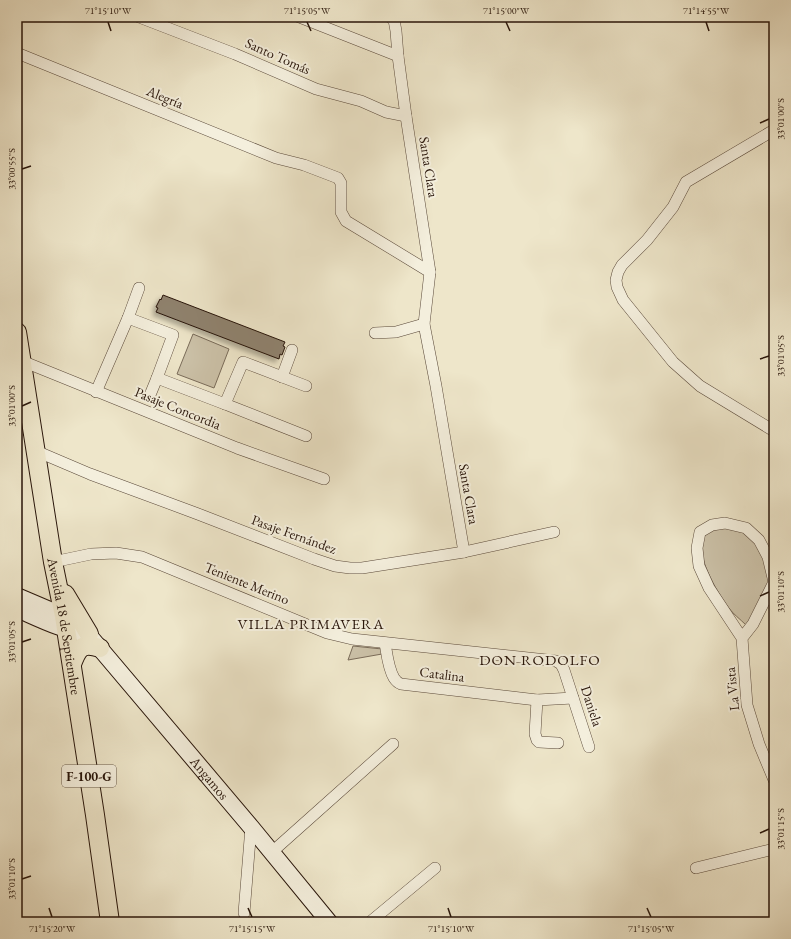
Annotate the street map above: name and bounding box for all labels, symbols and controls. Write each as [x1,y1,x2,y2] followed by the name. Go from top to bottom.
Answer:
[85,4,132,17] text: 71°15'10"W
[284,4,331,17] text: 71°15'05"W
[483,4,530,17] text: 71°15'00"W
[683,4,730,17] text: 71°14'55"W
[243,34,314,79] street label: Santo Tomás
[143,81,187,113] street label: Alegría
[774,98,787,140] text: 33°01'00"S
[415,135,443,199] street label: Santa Clara
[5,148,18,190] text: 33°00'55"S
[774,335,787,377] text: 33°01'05"S
[132,383,224,434] street label: Pasaje Concordia
[5,385,18,427] text: 33°01'00"S
[455,462,483,526] street label: Santa Clara
[249,510,340,558] street label: Pasaje Fernández
[43,555,85,696] street label: Avenida 18 de Septiembre
[202,558,292,608] street label: Teniente Merino
[774,571,787,613] text: 33°01'10"S
[237,614,385,633] district label: VILLA PRIMAVERA
[5,621,18,663] text: 33°01'05"S
[479,650,601,669] district label: DON RODOLFO
[418,662,466,686] street label: Catalina
[721,666,743,712] street label: La Vista
[577,684,607,729] street label: Daniela
[185,752,233,804] street label: Angamos
[62,765,116,787] road number: F-100-G
[774,808,787,850] text: 33°01'15"S
[5,858,18,900] text: 33°01'10"S
[29,922,76,935] text: 71°15'20"W
[229,922,276,935] text: 71°15'15"W
[428,922,475,935] text: 71°15'10"W
[628,922,675,935] text: 71°15'05"W

